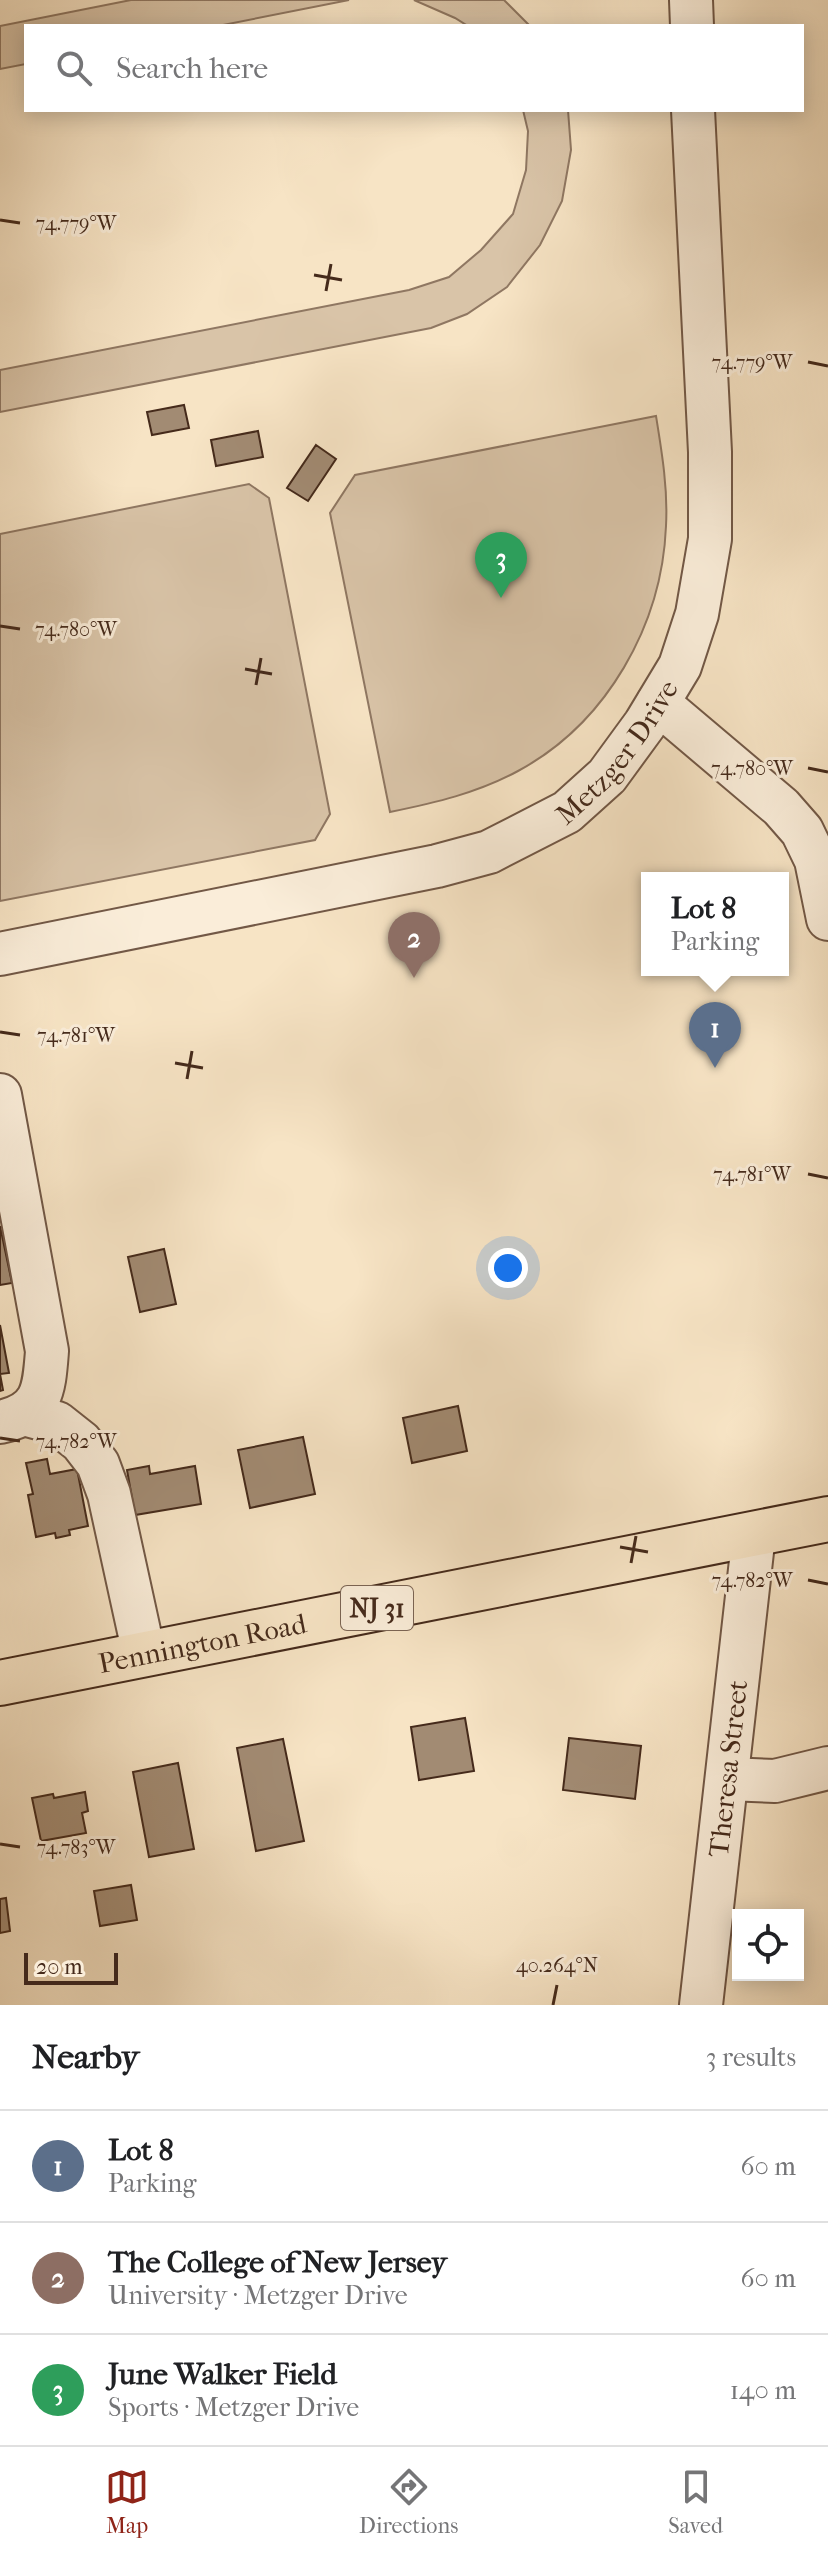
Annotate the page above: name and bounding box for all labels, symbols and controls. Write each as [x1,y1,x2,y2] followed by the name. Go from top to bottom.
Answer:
[24,24,804,112] search box
[52,46,96,90] icon: search
[116,51,268,86] text: Search here
[36,212,118,235] text: 74.779°W
[712,351,794,374] text: 74.779°W
[475,532,527,598] pin: 3
[35,618,118,641] text: 74.780°W
[549,674,685,831] street label: Metzger Drive
[711,757,794,780] text: 74.780°W
[641,872,789,976] popup
[671,891,736,926] text: Lot 8
[388,912,440,978] pin: 2
[671,926,759,957] text: Parking
[689,1002,741,1068] pin: 1
[37,1024,116,1047] text: 74.781°W
[713,1163,792,1186] text: 74.781°W
[488,1248,528,1288] your location
[35,1430,118,1453] text: 74.782°W
[711,1569,794,1592] text: 74.782°W
[341,1586,413,1630] road number: NJ 31
[95,1607,310,1680] street label: Pennington Road
[702,1678,754,1859] street label: Theresa Street
[36,1836,117,1859] text: 74.783°W
[732,1909,804,1981] map controls
[732,1909,804,1981] button: locate
[24,1949,118,1985] scale bar
[36,1954,82,1980] text: 20 m
[516,1954,598,1977] text: 40.264°N
[32,2037,139,2077] text: Nearby
[706,2042,796,2073] text: 3 results
[108,2133,174,2168] text: Lot 8
[53,2151,63,2182] text: 1
[740,2151,796,2182] text: 60 m
[108,2168,196,2199] text: Parking
[108,2245,447,2280] text: The College of New Jersey
[51,2263,65,2294] text: 2
[740,2263,796,2294] text: 60 m
[108,2280,408,2311] text: University · Metzger Drive
[108,2357,337,2392] text: June Walker Field
[53,2375,63,2406] text: 3
[730,2375,796,2406] text: 140 m
[108,2392,359,2423] text: Sports · Metzger Drive
[105,2465,149,2539] tab: Map
[359,2465,458,2539] tab: Directions
[668,2465,723,2539] tab: Saved

